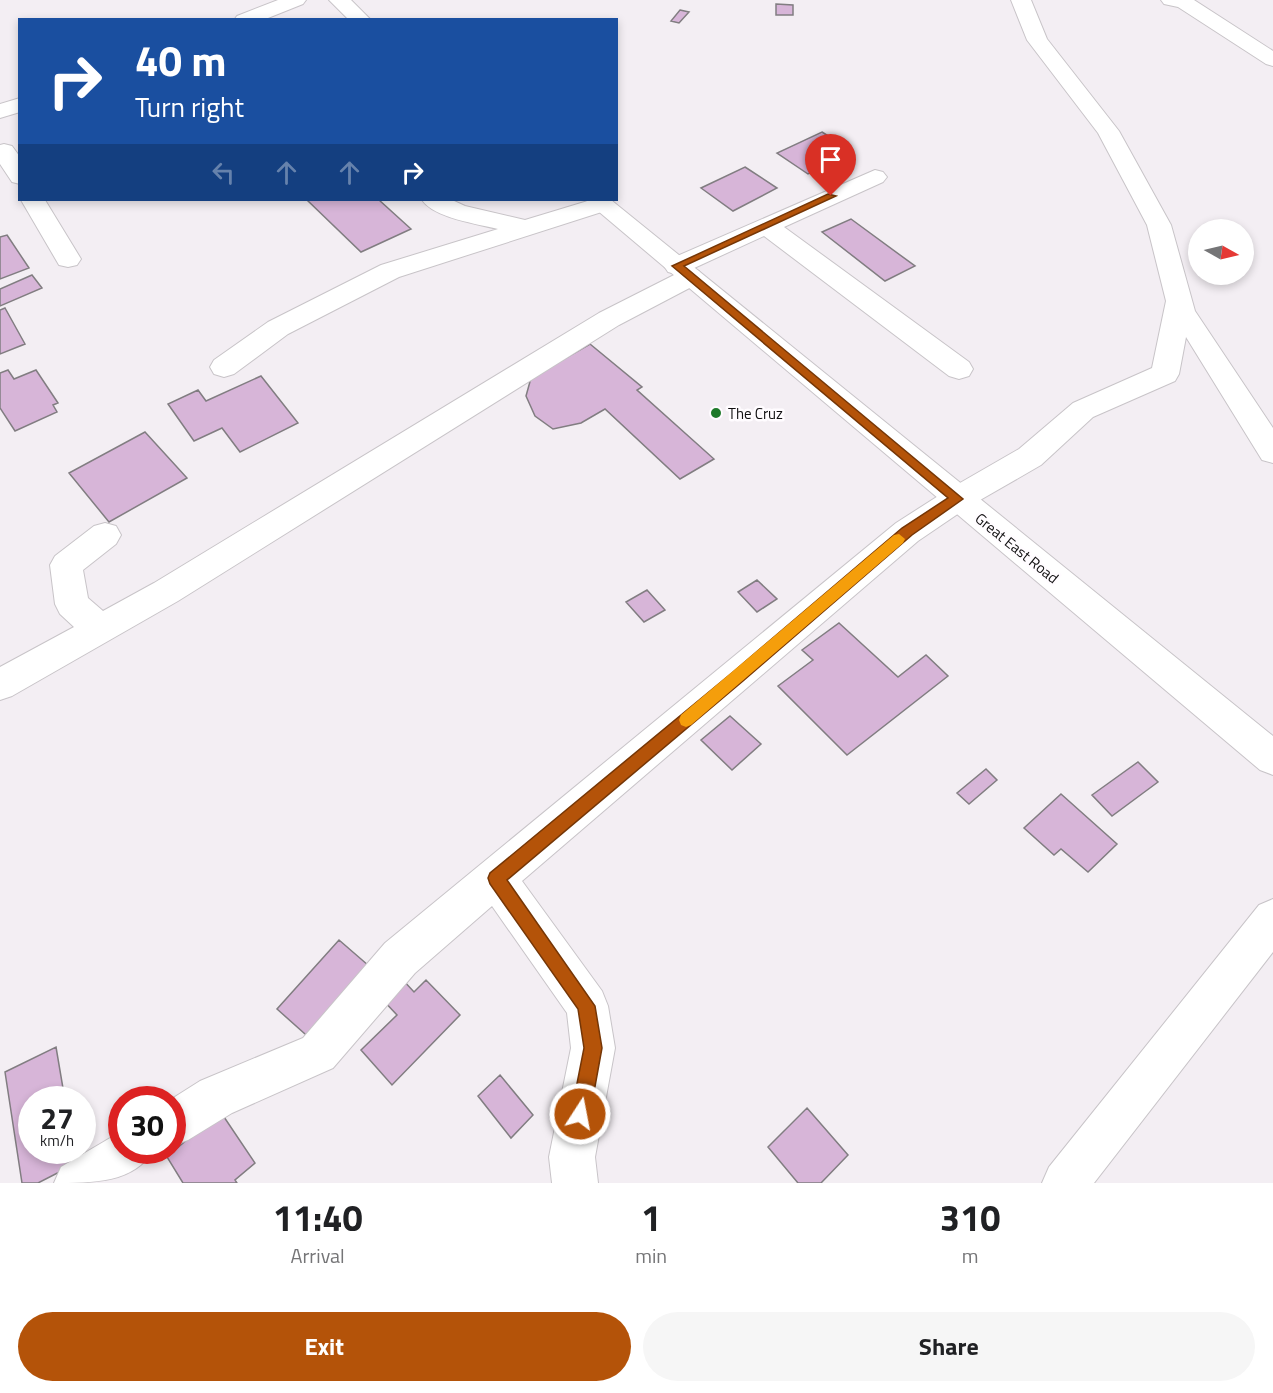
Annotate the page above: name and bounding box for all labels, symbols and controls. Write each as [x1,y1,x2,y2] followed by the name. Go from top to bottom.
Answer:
[135,28,227,92] text: 40 m
[36,42,114,120] icon: right
[135,86,244,127] text: Turn right
[805,134,856,196] pin
[814,143,847,176] icon: arrive
[207,156,240,189] icon: left
[270,156,303,189] icon: ahead
[333,156,366,189] icon: ahead
[396,156,429,189] icon: right
[1188,219,1254,285] north arrow
[1188,219,1254,285] map controls
[728,402,783,425] place label: The Cruz
[709,406,723,420] marker: The Cruz
[970,507,1064,589] street label: Great East Road
[548,1082,612,1146] position arrow
[108,1086,186,1164] speed limit sign: 30
[40,1095,74,1141] text: 27
[40,1129,74,1152] text: km/h
[273,1190,363,1245] text: 11:40
[641,1190,661,1245] text: 1
[940,1190,1000,1245] text: 310
[291,1240,345,1271] text: Arrival
[635,1240,667,1271] text: min
[962,1240,978,1271] text: m
[18,1312,631,1381] button: Exit
[643,1312,1255,1381] button: Share

